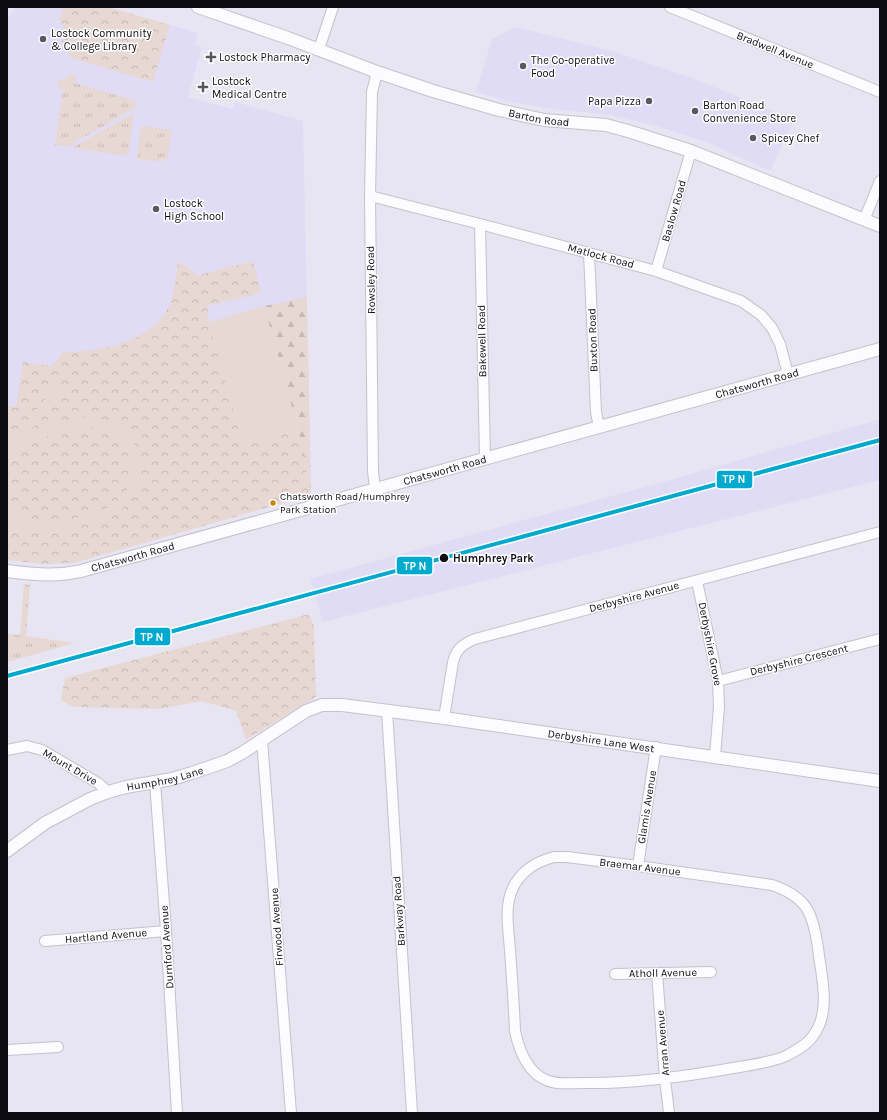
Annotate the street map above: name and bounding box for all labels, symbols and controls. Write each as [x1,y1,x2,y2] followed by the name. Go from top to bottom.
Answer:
[51,27,152,53] place label: Lostock Community & College Library
[735,29,816,72] street label: Bradwell Avenue
[38,34,48,44] marker: Lostock Community & College Library
[219,51,310,64] place label: Lostock Pharmacy
[206,52,216,62] marker: Lostock Pharmacy
[531,54,615,80] place label: The Co-operative Food
[518,61,528,71] marker: The Co-operative Food
[212,75,287,101] place label: Lostock Medical Centre
[197,81,209,93] marker: Lostock Medical Centre
[588,95,641,108] place label: Papa Pizza
[644,96,654,106] marker: Papa Pizza
[703,99,796,125] place label: Barton Road Convenience Store
[507,106,570,129] street label: Barton Road
[690,106,700,116] marker: Barton Road Convenience Store
[761,132,819,145] place label: Spicey Chef
[748,133,758,143] marker: Spicey Chef
[659,179,689,243] street label: Baslow Road
[164,197,224,223] place label: Lostock High School
[151,204,161,214] marker: Lostock High School
[566,241,636,271] street label: Matlock Road
[364,246,378,314] street label: Rowsley Road
[475,305,489,377] street label: Bakewell Road
[585,308,601,372] street label: Buxton Road
[714,365,800,401] street label: Chatsworth Road
[402,452,488,488] street label: Chatsworth Road
[716,470,753,489] line badge: TP N
[723,473,745,486] text: TP N
[280,491,410,516] place label: Chatsworth Road/Humphrey Park Station
[268,498,278,508] marker: Chatsworth Road/Humphrey Park Station
[89,539,176,574] street label: Chatsworth Road
[438,552,450,564] marker: Humphrey Park
[453,552,534,565] place label: Humphrey Park
[396,556,433,575] line badge: TP N
[404,560,426,573] text: TP N
[588,579,681,615] street label: Derbyshire Avenue
[696,601,725,687] street label: Derbyshire Grove
[134,627,171,646] line badge: TP N
[141,631,163,644] text: TP N
[749,642,849,678] street label: Derbyshire Crescent
[547,727,655,755] street label: Derbyshire Lane West
[40,746,100,788] street label: Mount Drive
[126,763,205,793] street label: Humphrey Lane
[635,769,659,845] street label: Glamis Avenue
[599,856,682,878] street label: Braemar Avenue
[390,876,408,946] street label: Barkway Road
[268,887,286,967] street label: Firwood Avenue
[158,904,176,989] street label: Durnford Avenue
[64,926,148,946] street label: Hartland Avenue
[629,966,697,980] street label: Atholl Avenue
[654,1009,672,1076] street label: Arran Avenue

